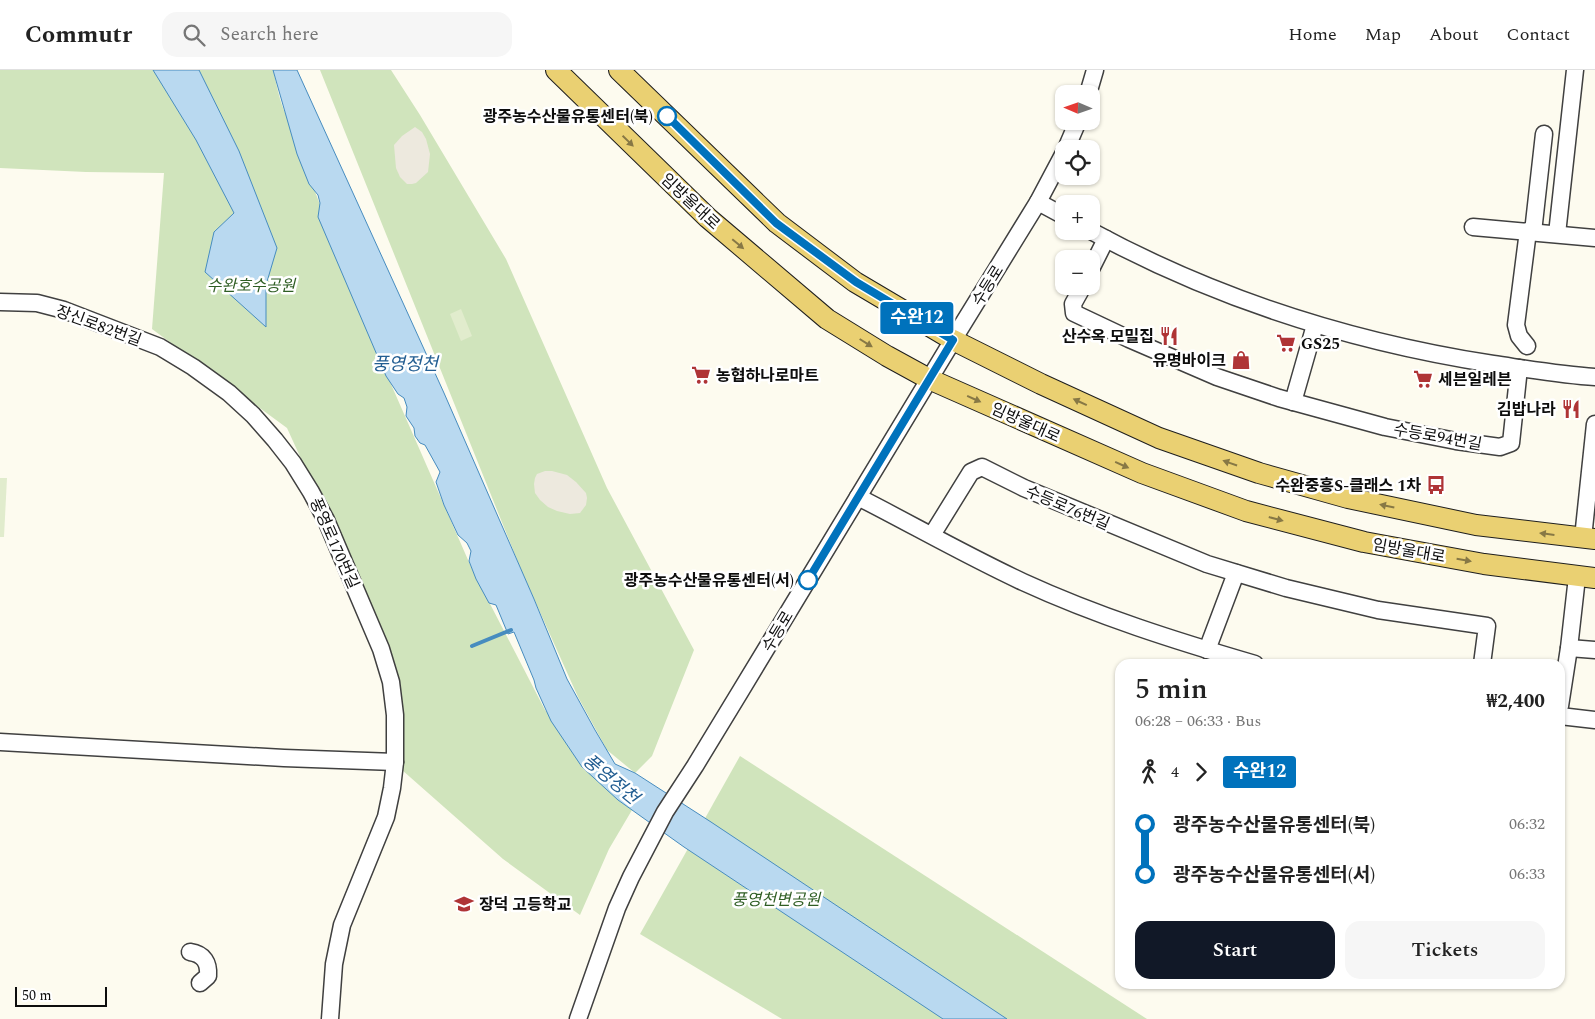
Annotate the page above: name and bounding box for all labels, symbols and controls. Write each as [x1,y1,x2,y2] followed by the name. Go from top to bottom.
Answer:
[162,12,512,57] search box
[25,17,132,53] text: Commutr
[220,20,319,49] text: Search here
[180,21,208,49] icon: search
[1288,21,1337,48] text: Home
[1365,21,1401,48] text: Map
[1429,21,1479,48] text: About
[1507,21,1570,48] text: Contact
[1055,85,1100,130] north arrow
[1055,85,1100,295] map controls
[483,105,653,129] place label: 광주농수산물유통센터(북)
[657,106,677,126] marker: 광주농수산물유통센터(북)
[622,135,634,147] one-way arrow
[1055,140,1100,185] button: locate
[655,168,726,236] street label: 임방울대로
[1055,195,1100,240] button: +
[731,238,744,249] one-way arrow
[1055,250,1100,295] button: −
[966,260,1010,311] street label: 수등로
[207,274,296,298] park label: 수완호수공원
[52,299,145,353] street label: 장신로82번길
[882,302,952,334] line badge: 수완12
[890,304,944,331] text: 수완12
[1062,325,1154,349] place label: 산수옥 모밀집
[1158,325,1180,347] restaurant icon: 산수옥 모밀집
[1275,332,1297,354] supermarket icon: GS25
[1301,332,1340,356] place label: GS25
[859,338,873,348] one-way arrow
[1152,349,1226,373] place label: 유명바이크
[1230,349,1252,371] shop icon: 유명바이크
[372,351,441,378] water label: 풍영정천
[690,364,712,386] supermarket icon: 농협하나로마트
[716,364,819,388] place label: 농협하나로마트
[1412,368,1434,390] supermarket icon: 세븐일레븐
[1438,368,1512,392] place label: 세븐일레븐
[967,395,981,403] one-way arrow
[987,397,1064,449] street label: 임방울대로
[1073,397,1087,405] one-way arrow
[1497,398,1556,422] place label: 김밥나라
[1560,398,1582,420] restaurant icon: 김밥나라
[1392,417,1484,457] street label: 수등로94번길
[1222,459,1237,467] one-way arrow
[1115,461,1129,469] one-way arrow
[1275,474,1421,498] place label: 수완중흥S-클래스 1차
[1425,474,1447,496] bus stop icon: 수완중흥S-클래스 1차
[1022,479,1114,536] street label: 수등로76번길
[303,494,365,593] street label: 풍영로170번길
[1379,502,1394,510] one-way arrow
[1268,515,1283,523] one-way arrow
[1538,530,1554,538] one-way arrow
[1370,533,1447,569] street label: 임방울대로
[1456,557,1472,565] one-way arrow
[624,569,794,593] place label: 광주농수산물유통센터(서)
[798,570,818,590] marker: 광주농수산물유통센터(서)
[756,606,800,657] street label: 수등로
[1135,668,1208,711] text: 5 min
[1487,687,1545,716] text: ₩2,400
[1135,709,1261,733] text: 06:28 – 06:33 · Bus
[577,748,647,813] water label: 풍영정천
[1135,758,1163,786] icon: walk
[1187,758,1215,786] icon: forward
[1233,758,1286,785] text: 수완12
[1171,760,1179,784] text: 4
[1173,811,1375,840] text: 광주농수산물유통센터(북)
[1509,812,1545,836] text: 06:32
[1173,861,1375,890] text: 광주농수산물유통센터(서)
[1509,862,1545,886] text: 06:33
[732,888,821,912] park label: 풍영천변공원
[453,893,475,915] school or university icon: 장덕 고등학교
[479,893,572,917] place label: 장덕 고등학교
[1135,921,1335,979] button: Start
[1345,921,1545,979] button: Tickets
[15,984,108,1007] scale bar
[22,985,52,1006] text: 50 m

